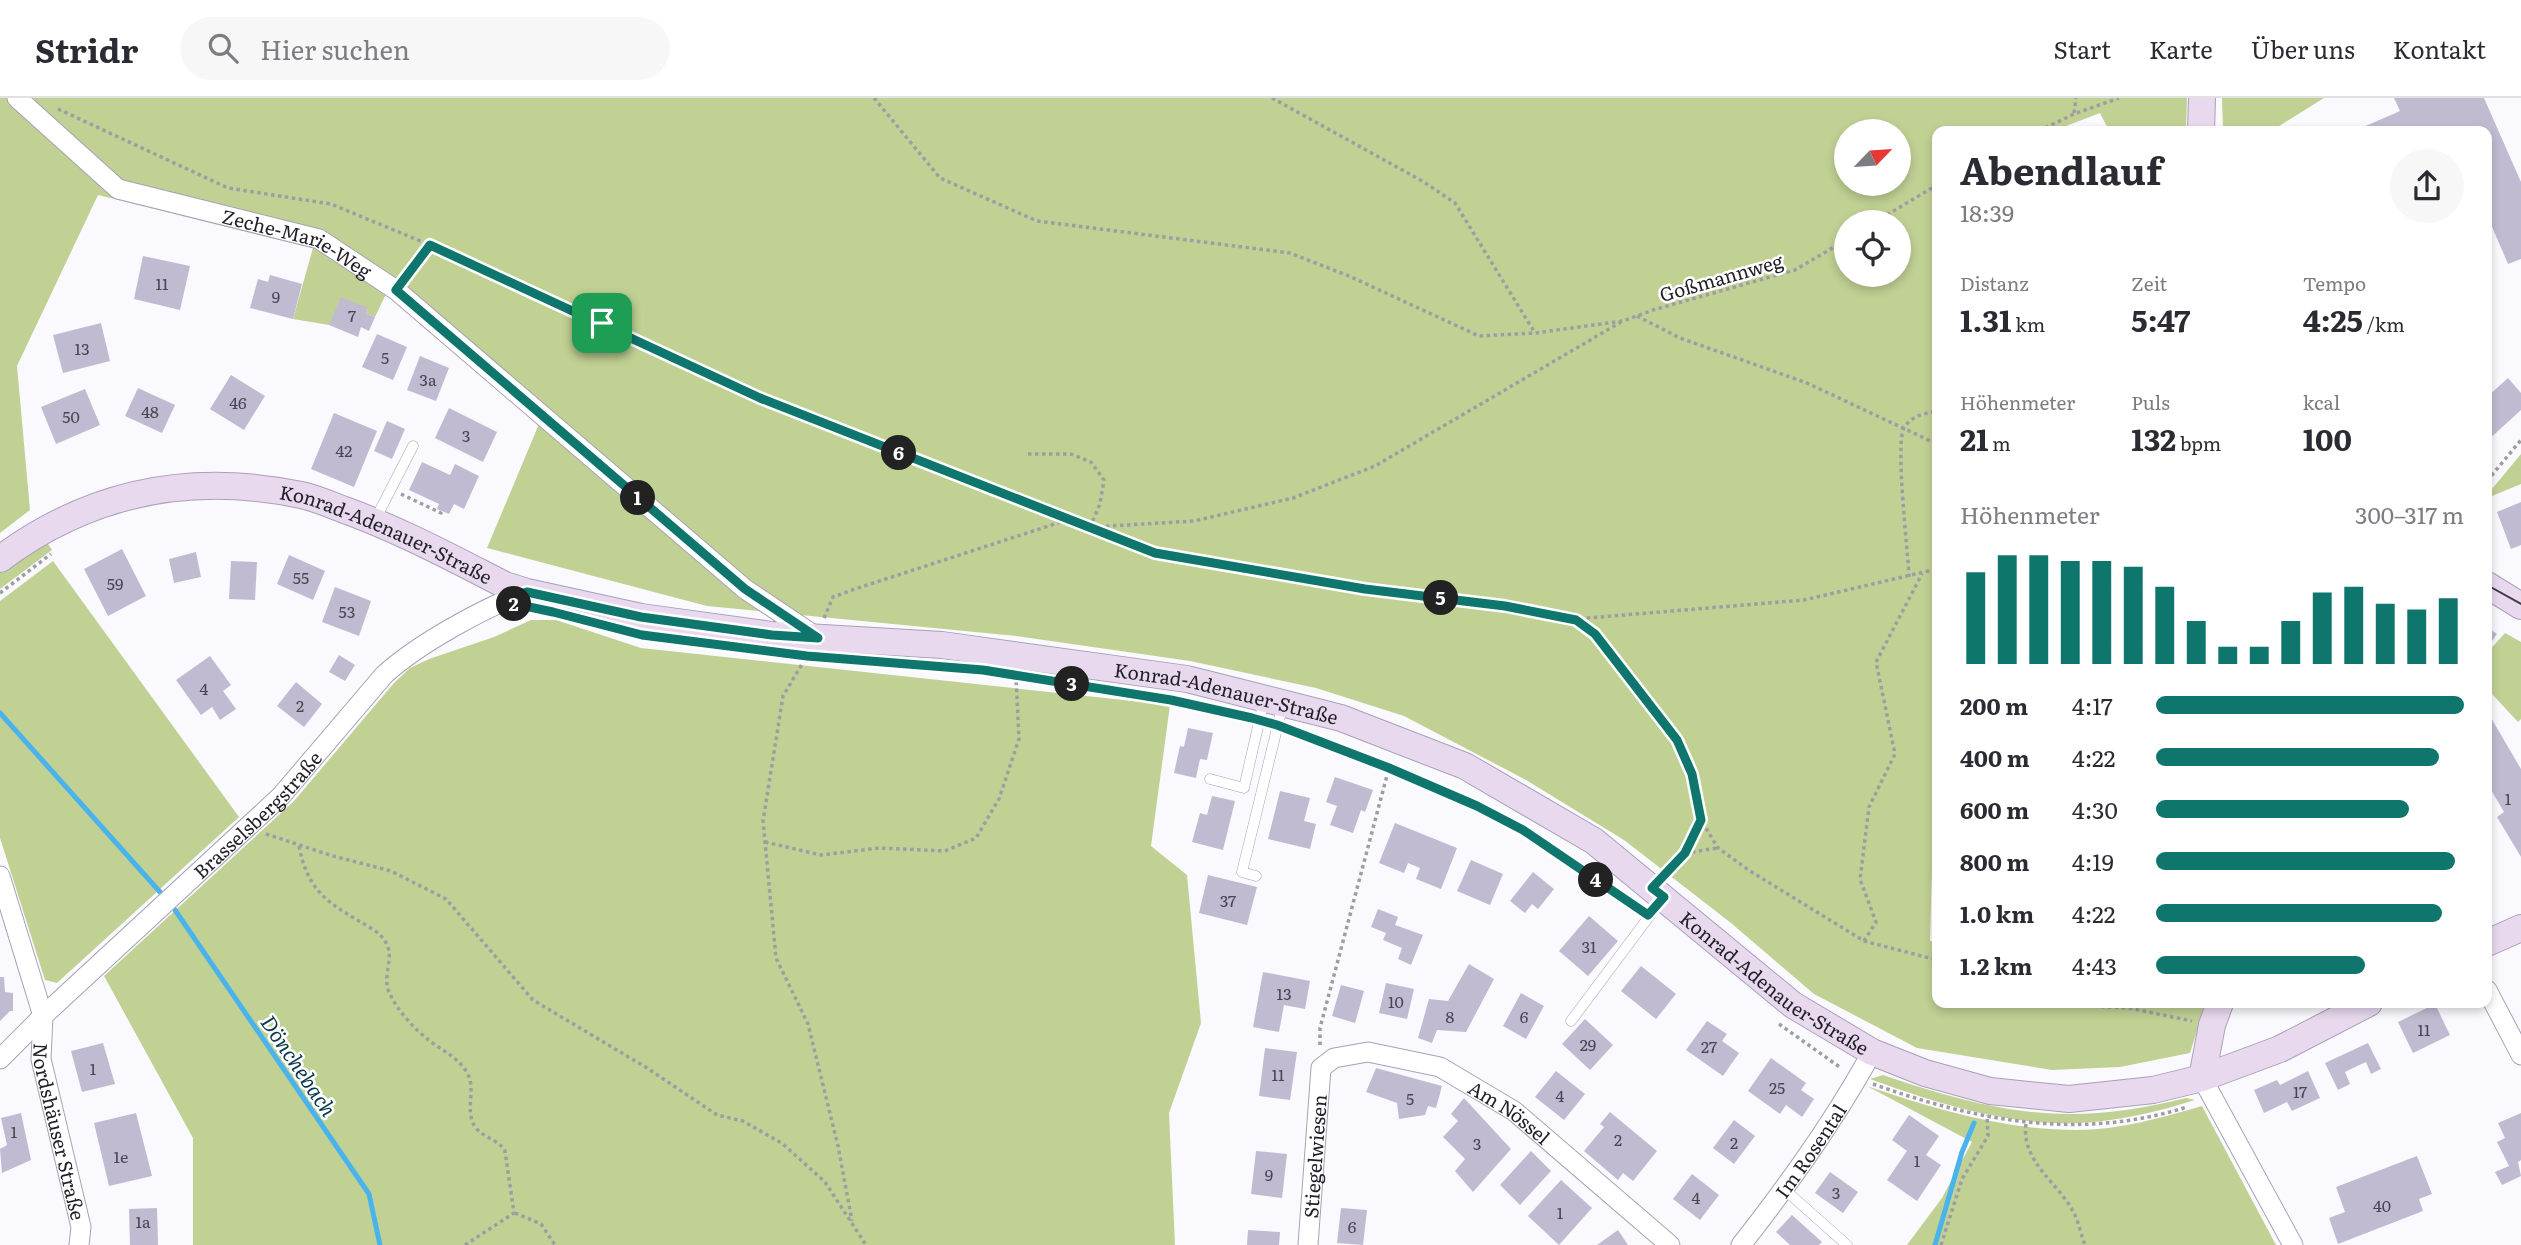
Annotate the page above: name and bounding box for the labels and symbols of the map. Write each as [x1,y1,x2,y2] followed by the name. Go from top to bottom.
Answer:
[1834,119,1911,196] north arrow
[219,201,378,285] street label: Zeche-Marie-Weg
[1656,246,1787,308] street label: Goßmannweg
[155,271,169,295] house number: 11
[272,284,280,308] house number: 9
[572,293,632,353] pin
[348,303,356,327] house number: 7
[74,336,90,360] house number: 13
[381,345,389,369] house number: 5
[419,367,437,391] house number: 3a
[229,390,247,414] house number: 46
[141,399,159,423] house number: 48
[62,404,80,428] house number: 50
[462,423,470,447] house number: 3
[881,436,916,470] pin: 6
[336,438,352,462] house number: 42
[278,477,498,590] street label: Konrad-Adenauer-Straße
[620,480,656,516] pin: 1
[293,565,309,589] house number: 55
[107,571,123,595] house number: 59
[1424,580,1458,616] pin: 5
[496,587,532,622] pin: 2
[339,599,355,623] house number: 53
[1112,655,1341,731] street label: Konrad-Adenauer-Straße
[1054,666,1090,702] pin: 3
[200,676,209,700] house number: 4
[296,693,304,717] house number: 2
[187,744,328,885] street label: Brasselsbergstraße
[2505,786,2512,810] house number: 1
[1578,862,1614,898] pin: 4
[1220,888,1236,912] house number: 37
[1674,904,1875,1061] street label: Konrad-Adenauer-Straße
[1581,934,1597,958] house number: 31
[1276,981,1292,1005] house number: 13
[1388,989,1404,1013] house number: 10
[1446,1004,1455,1028] house number: 8
[1520,1004,1529,1028] house number: 6
[255,1008,346,1122] water label: Dönchebach
[2417,1017,2431,1041] house number: 11
[1580,1032,1596,1056] house number: 29
[1701,1034,1717,1058] house number: 27
[27,1042,93,1223] street label: Nordshäuser Straße
[90,1056,97,1080] house number: 1
[1271,1062,1285,1086] house number: 11
[1464,1073,1557,1151] street label: Am Nössel
[1769,1075,1785,1099] house number: 25
[2293,1079,2307,1103] house number: 17
[1556,1083,1565,1107] house number: 4
[1406,1086,1414,1110] house number: 5
[1296,1093,1333,1219] street label: Stiegelwiesen
[1768,1098,1852,1203] street label: Im Rosental
[11,1119,18,1143] house number: 1
[1614,1127,1622,1151] house number: 2
[1730,1130,1738,1154] house number: 2
[1473,1131,1481,1155] house number: 3
[114,1144,128,1168] house number: 1e
[1914,1148,1921,1172] house number: 1
[1265,1162,1273,1186] house number: 9
[1832,1180,1840,1204] house number: 3
[1692,1185,1701,1209] house number: 4
[2373,1193,2391,1217] house number: 40
[1557,1200,1564,1224] house number: 1
[135,1209,151,1233] house number: 1a
[1348,1214,1357,1238] house number: 6

